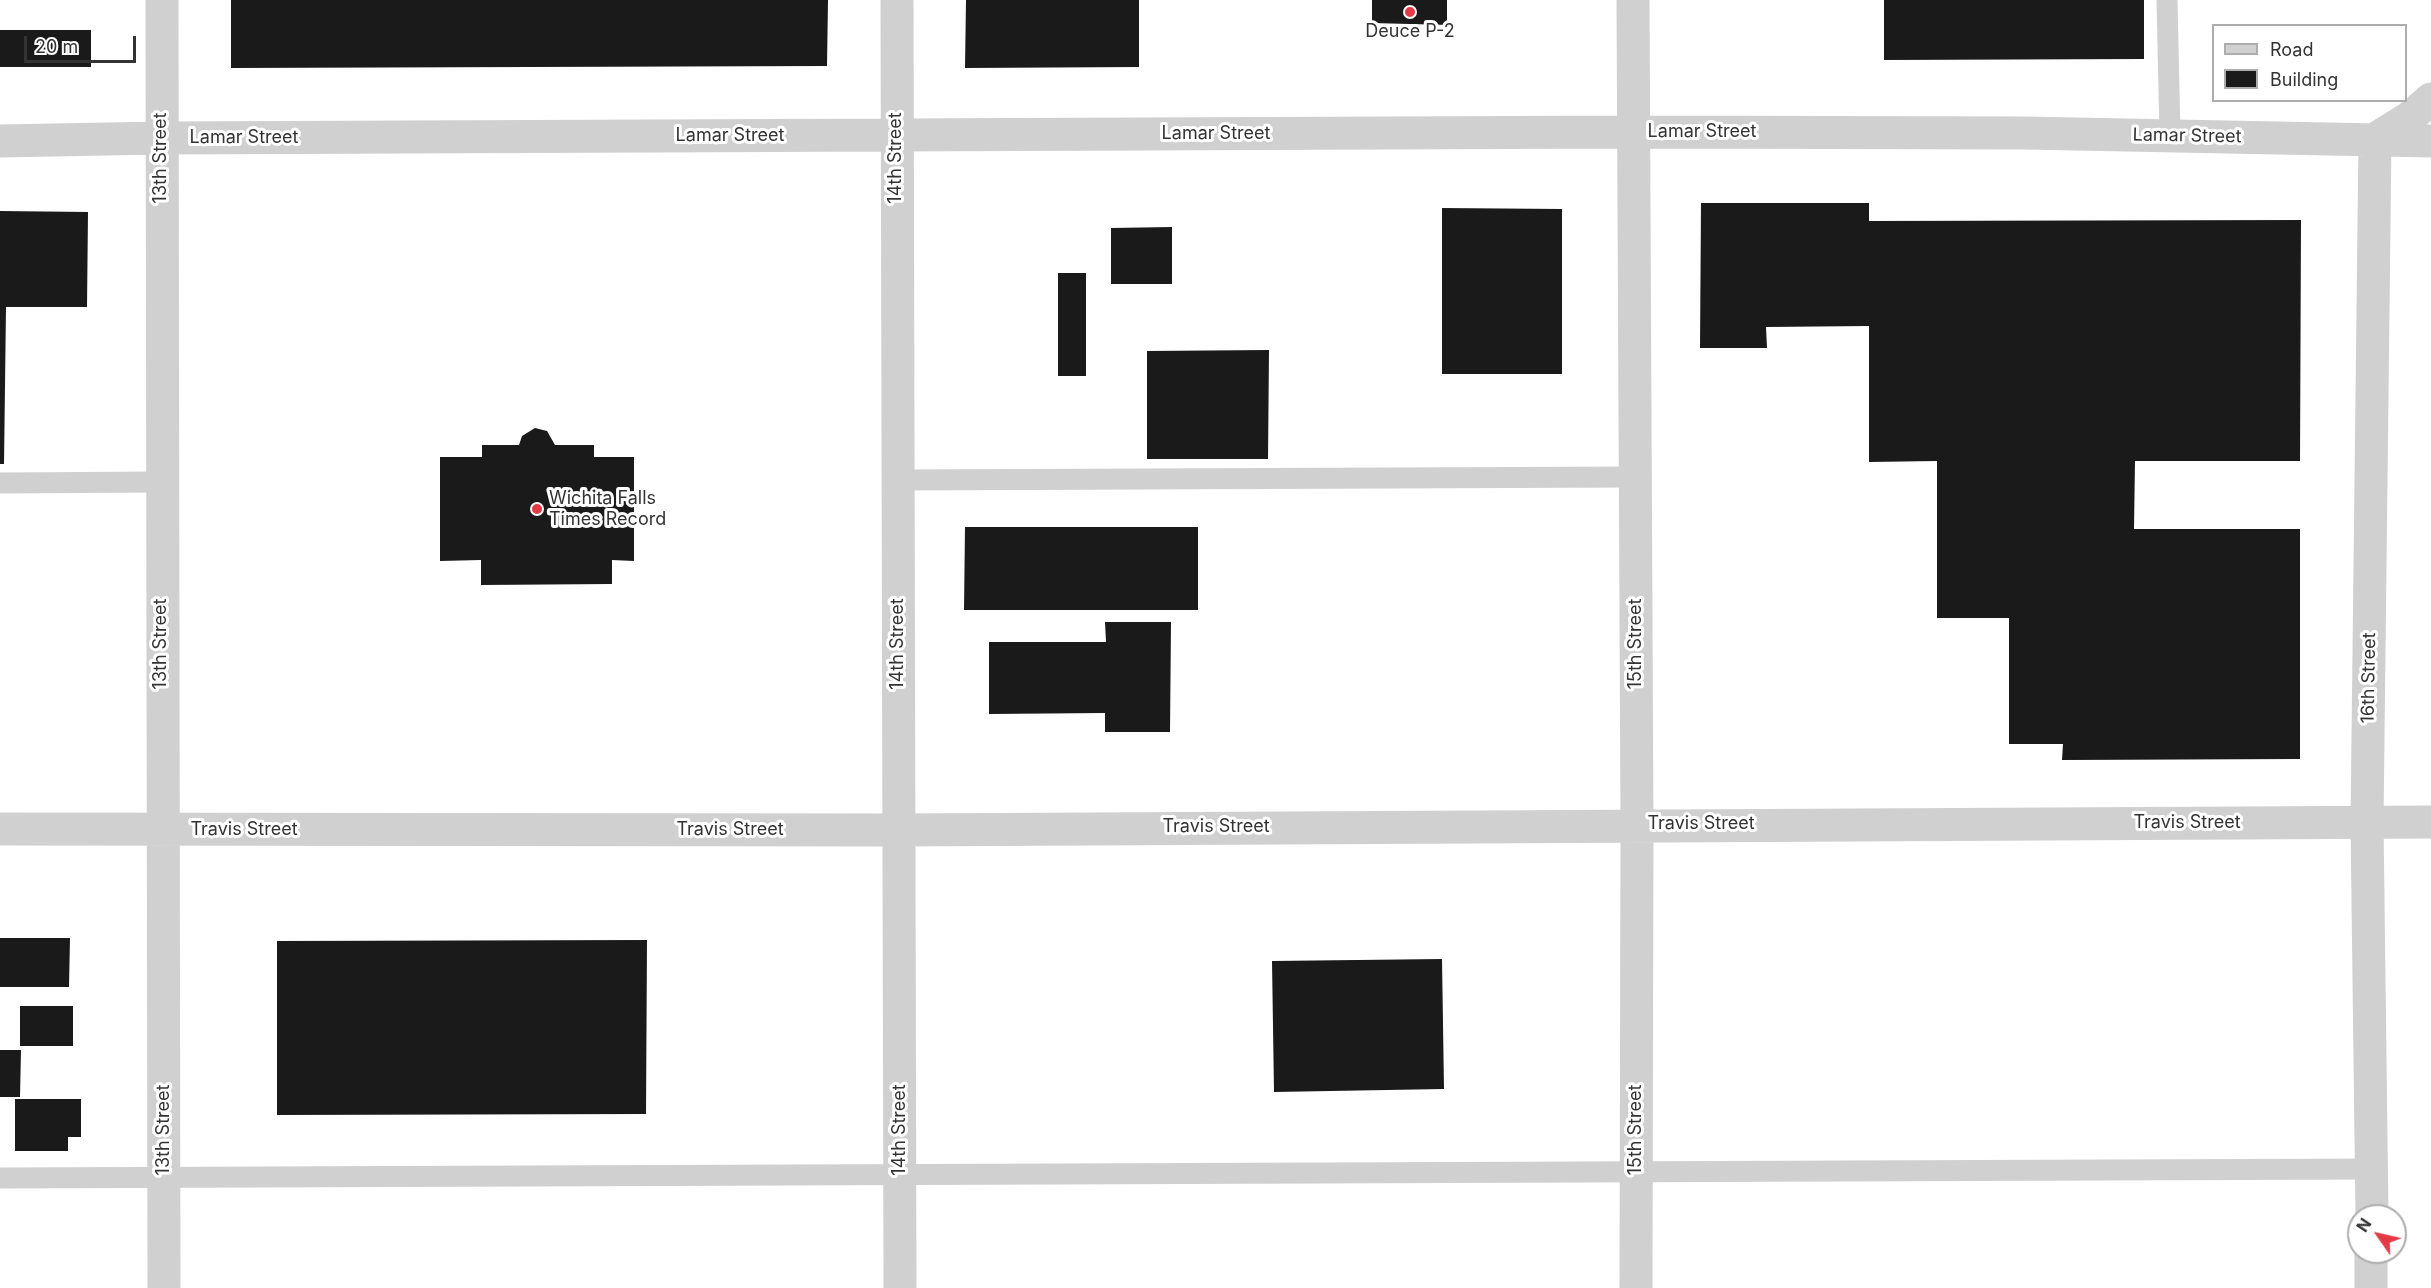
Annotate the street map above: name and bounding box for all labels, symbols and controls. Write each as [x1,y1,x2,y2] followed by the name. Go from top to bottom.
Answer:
[1403,5,1417,19] marker: Deuce P-2
[1365,21,1455,43] place label: Deuce P-2
[27,24,140,62] scale bar
[2212,24,2407,102] legend
[35,36,78,57] text: 20 m
[2270,39,2313,60] text: Road
[2270,69,2338,90] text: Building
[885,112,907,204] street label: 14th Street
[150,113,172,203] street label: 13th Street
[1648,121,1756,143] street label: Lamar Street
[1162,123,1270,145] street label: Lamar Street
[2132,124,2242,148] street label: Lamar Street
[676,125,784,147] street label: Lamar Street
[190,127,298,149] street label: Lamar Street
[549,488,666,530] place label: Wichita Falls Times Record
[530,502,544,516] marker: Wichita Falls Times Record
[887,598,909,690] street label: 14th Street
[150,599,172,689] street label: 13th Street
[1625,599,1647,689] street label: 15th Street
[2357,632,2381,724] street label: 16th Street
[2133,812,2241,834] street label: Travis Street
[1647,813,1755,835] street label: Travis Street
[1162,816,1270,838] street label: Travis Street
[190,819,298,841] street label: Travis Street
[676,819,784,841] street label: Travis Street
[889,1084,911,1176] street label: 14th Street
[153,1085,175,1175] street label: 13th Street
[1625,1085,1647,1175] street label: 15th Street
[2347,1204,2407,1264] north arrow
[2352,1214,2375,1236] text: N

